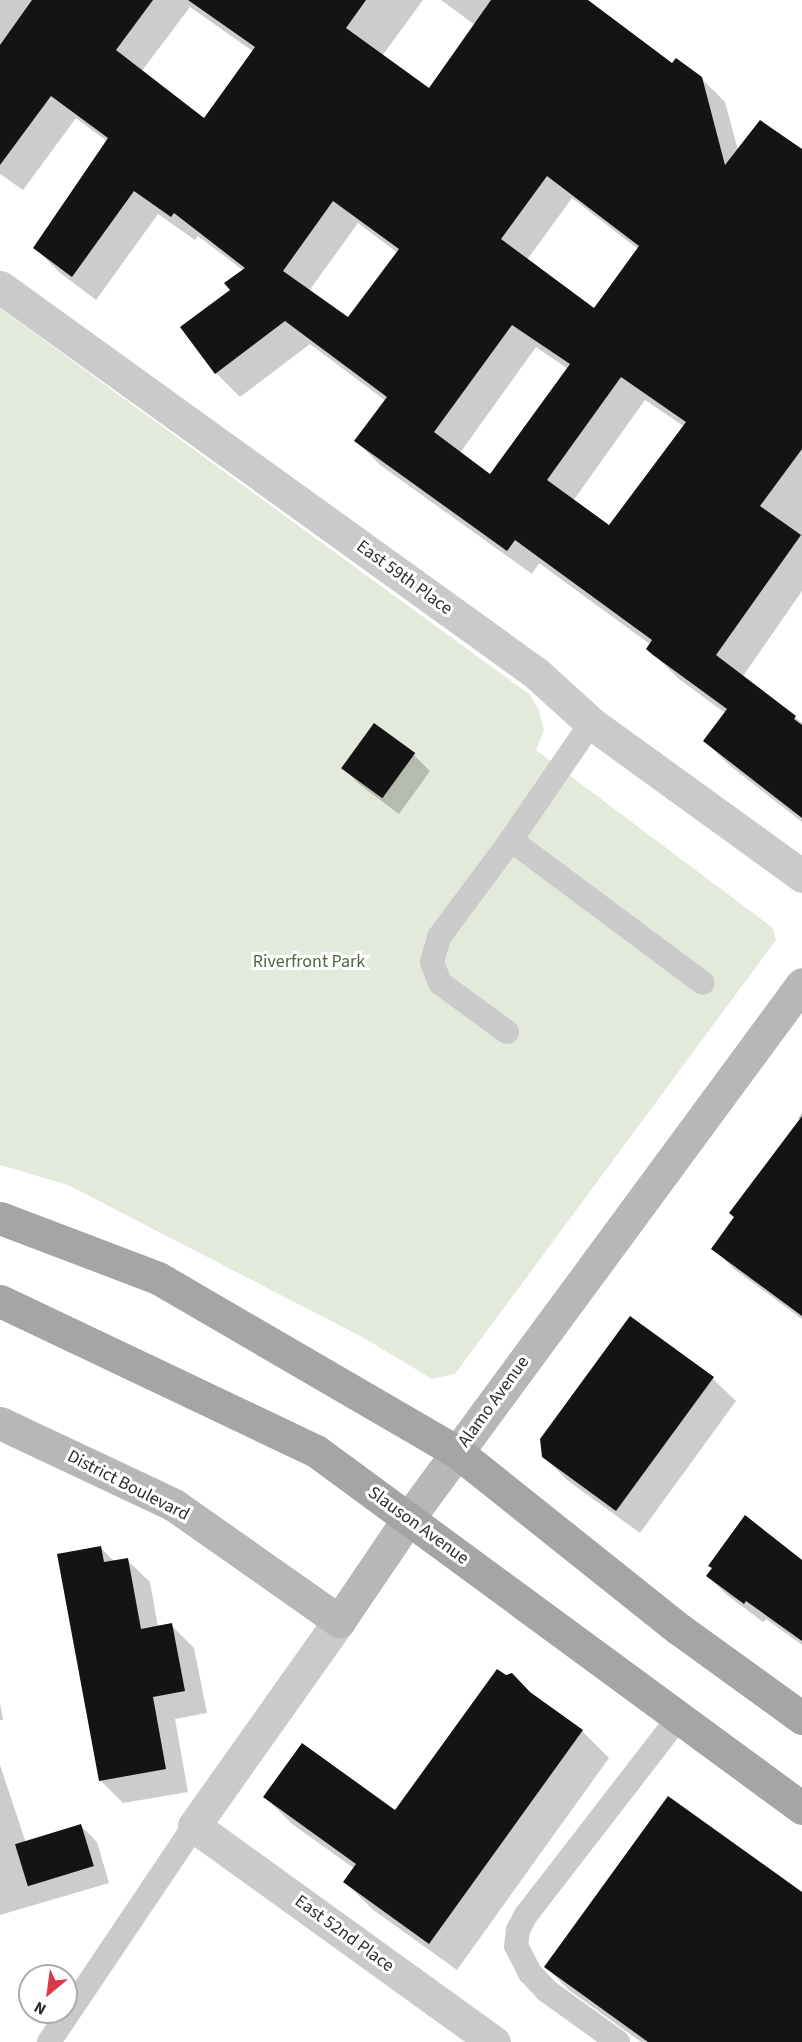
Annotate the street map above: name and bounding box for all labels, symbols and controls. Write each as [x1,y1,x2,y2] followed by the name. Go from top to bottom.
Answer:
[352,536,456,620] street label: East 59th Place
[253,951,365,973] park label: Riverfront Park
[454,1352,534,1452] street label: Alamo Avenue
[63,1446,193,1526] street label: District Boulevard
[363,1482,473,1570] street label: Slauson Avenue
[290,1891,398,1977] street label: East 52nd Place
[18,1964,78,2024] north arrow
[30,1996,50,2020] text: N

